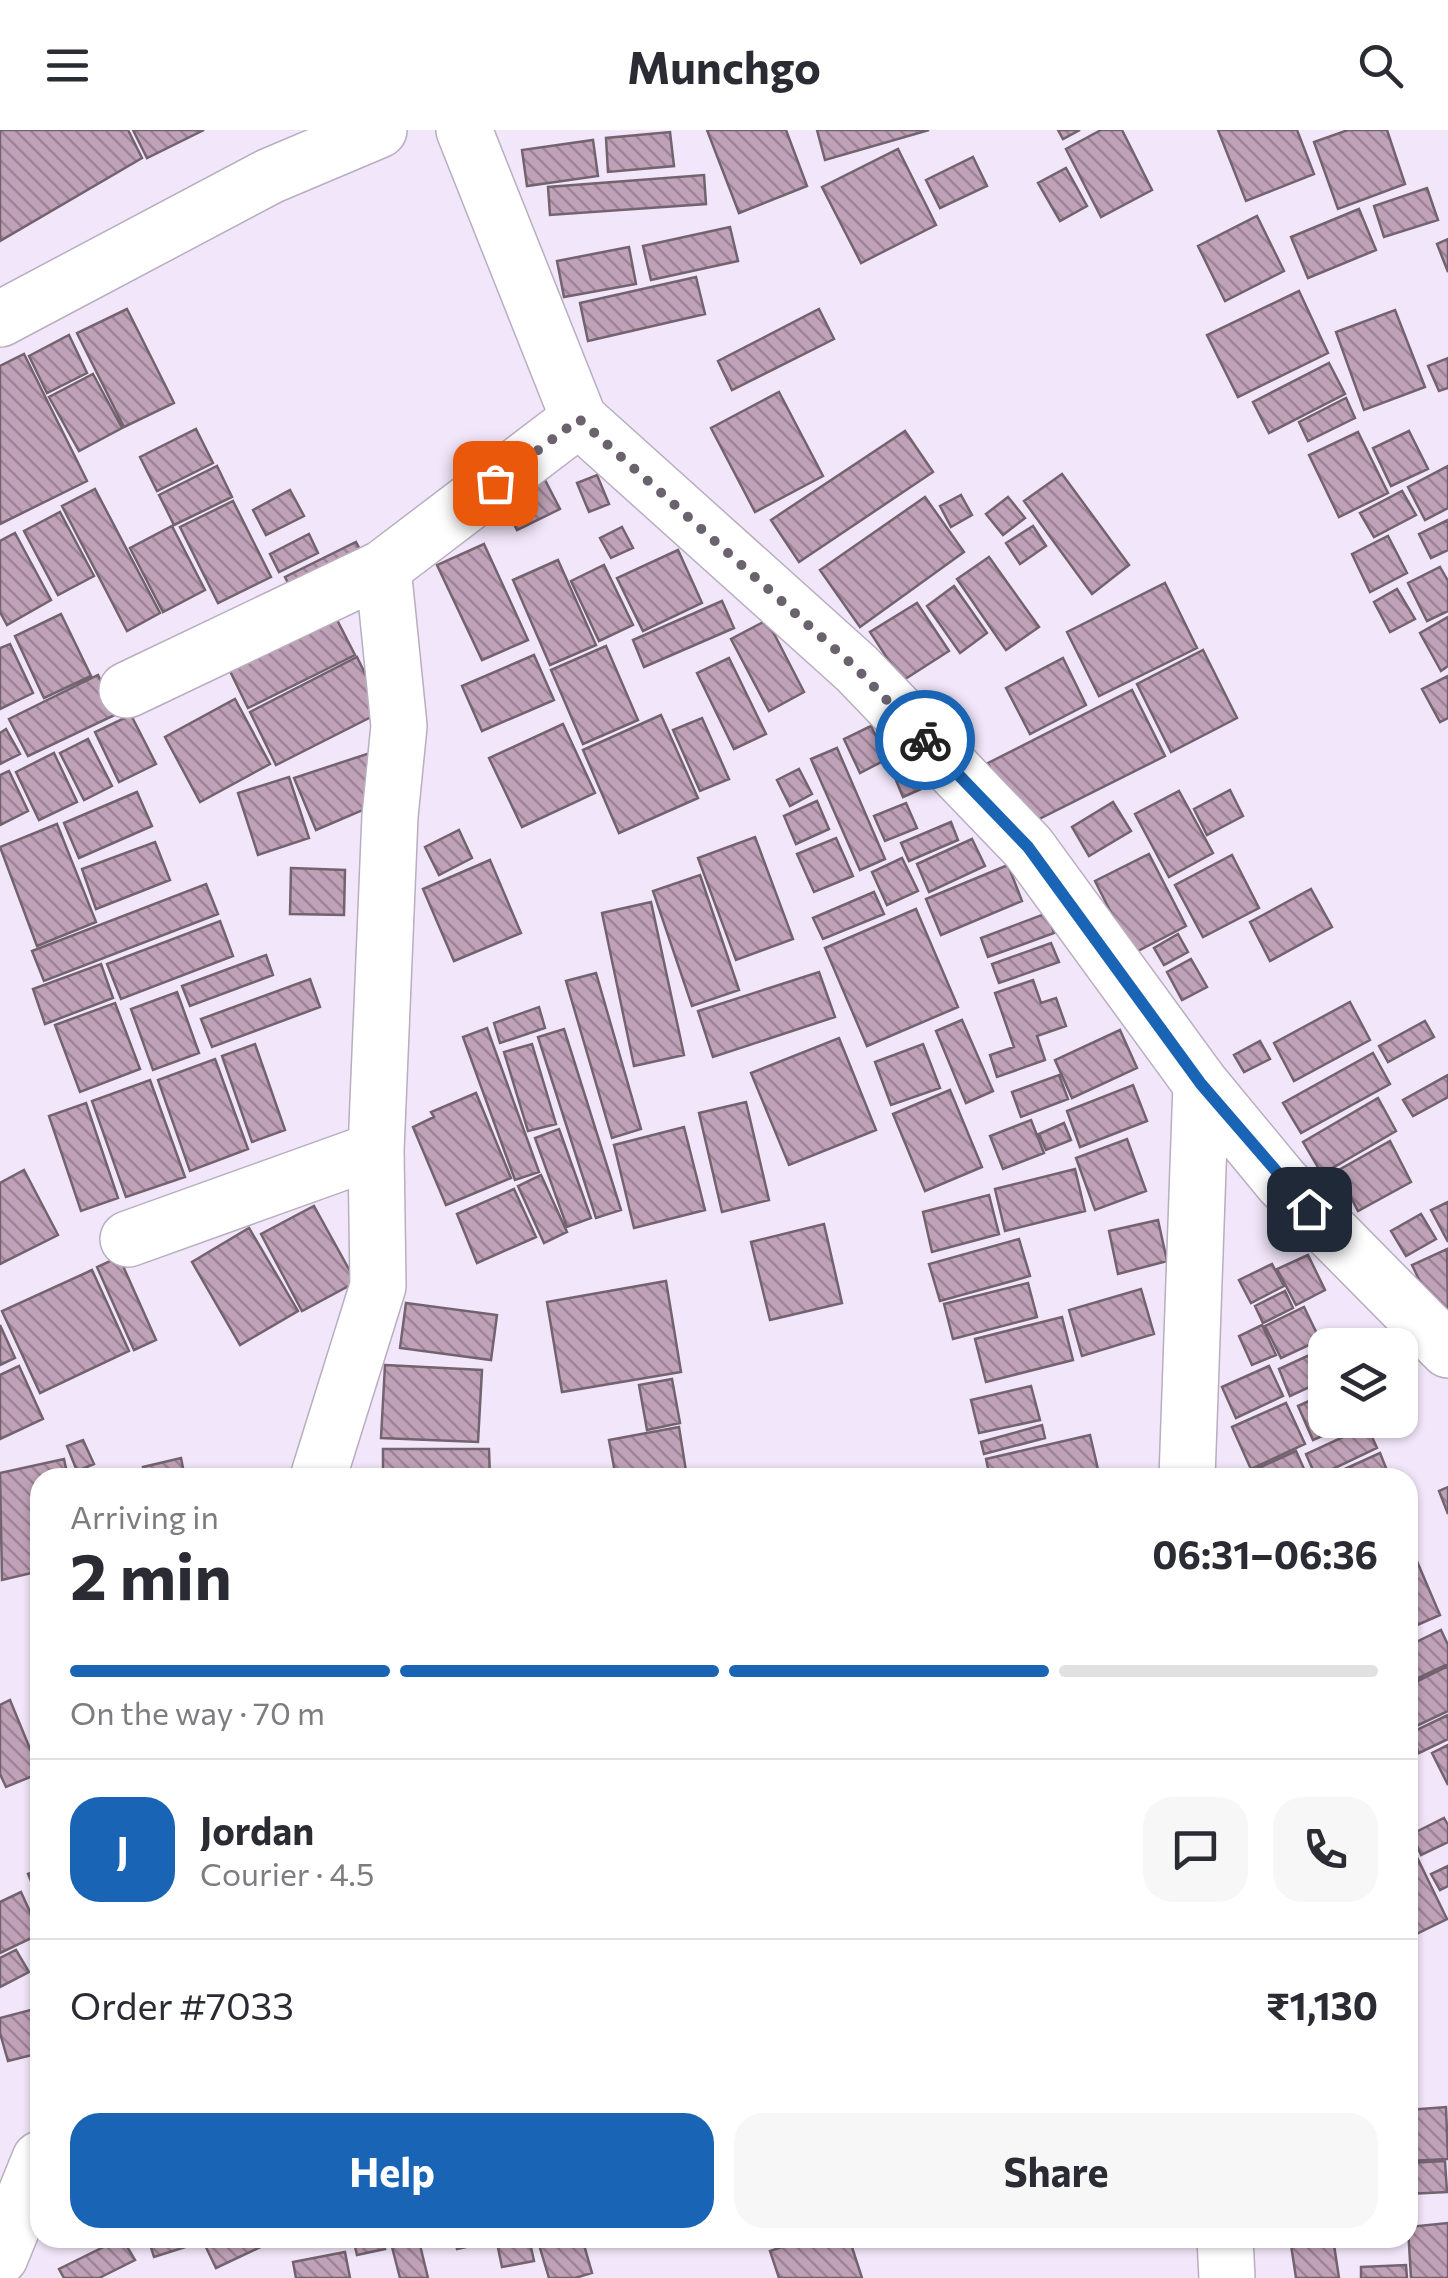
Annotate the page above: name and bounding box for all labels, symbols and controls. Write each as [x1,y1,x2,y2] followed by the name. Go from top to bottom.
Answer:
[40,38,95,93] icon: menu
[627,38,821,93] text: Munchgo
[1353,38,1408,93] icon: search
[453,441,538,526] pin
[468,456,523,511] icon: bag
[875,690,975,790] courier
[898,713,953,768] icon: bike
[1267,1167,1352,1252] pin
[1282,1182,1337,1237] icon: home
[1308,1328,1418,1438] map controls
[1308,1328,1418,1438] button: layers
[70,1496,219,1536] text: Arriving in
[1152,1530,1378,1577] text: 06:31–06:36
[70,1534,232,1613] text: 2 min
[70,1692,325,1732] text: On the way · 70 m
[1143,1797,1248,1902] button: chat
[1273,1797,1378,1902] button: phone
[200,1806,314,1853] text: Jordan
[116,1826,129,1873] text: J
[200,1853,374,1893] text: Courier · 4.5
[70,1981,294,2028] text: Order #7033
[1266,1981,1378,2028] text: ₹1,130
[70,2113,714,2228] button: Help
[734,2113,1378,2228] button: Share

